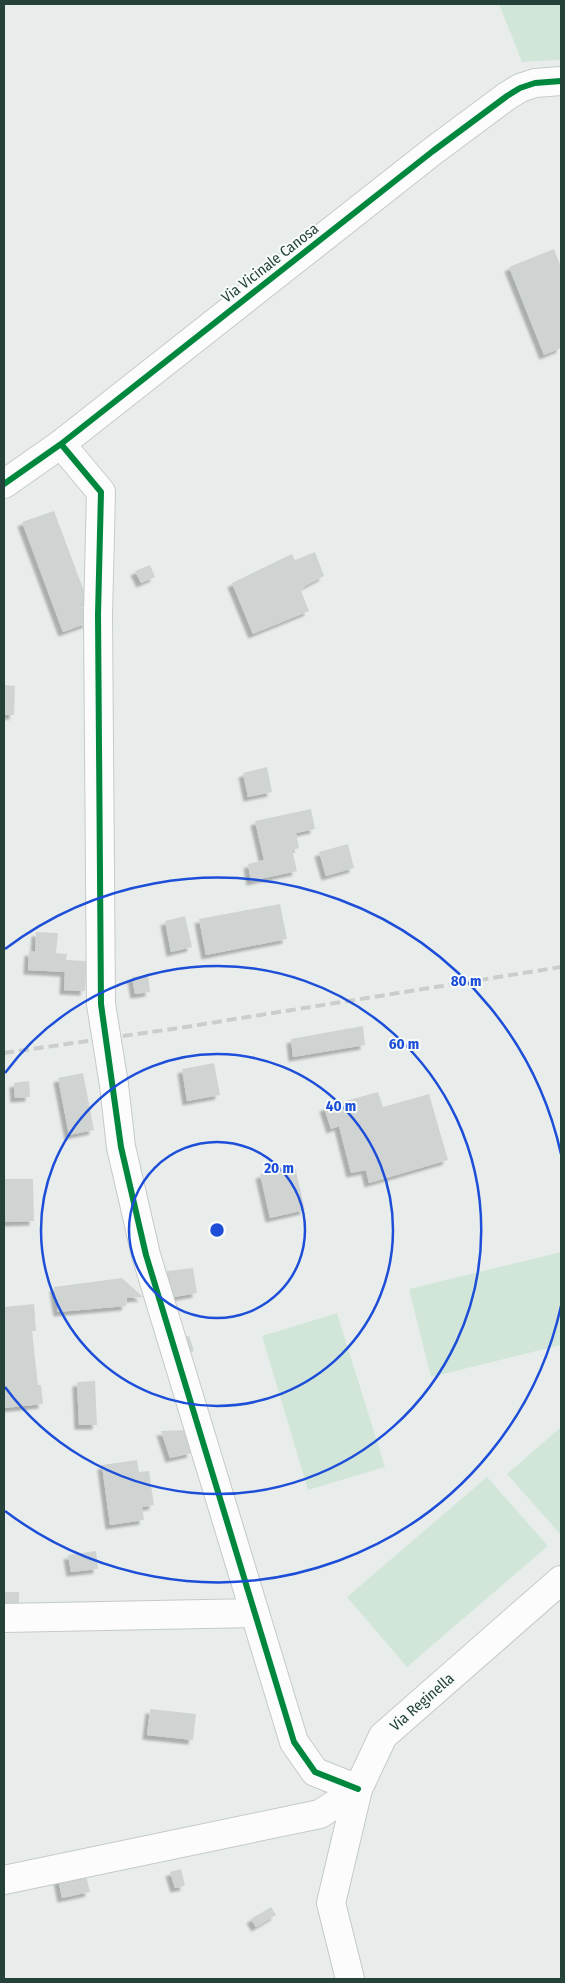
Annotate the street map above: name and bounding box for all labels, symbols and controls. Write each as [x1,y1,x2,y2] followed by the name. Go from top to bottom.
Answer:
[218,220,322,306] street label: Via Vicinale Canosa
[451,972,481,990] text: 80 m
[389,1035,419,1053] text: 60 m
[326,1097,356,1115] text: 40 m
[263,1159,294,1177] text: 20 m
[208,1221,226,1239] centre of rings
[386,1669,458,1735] street label: Via Reginella

